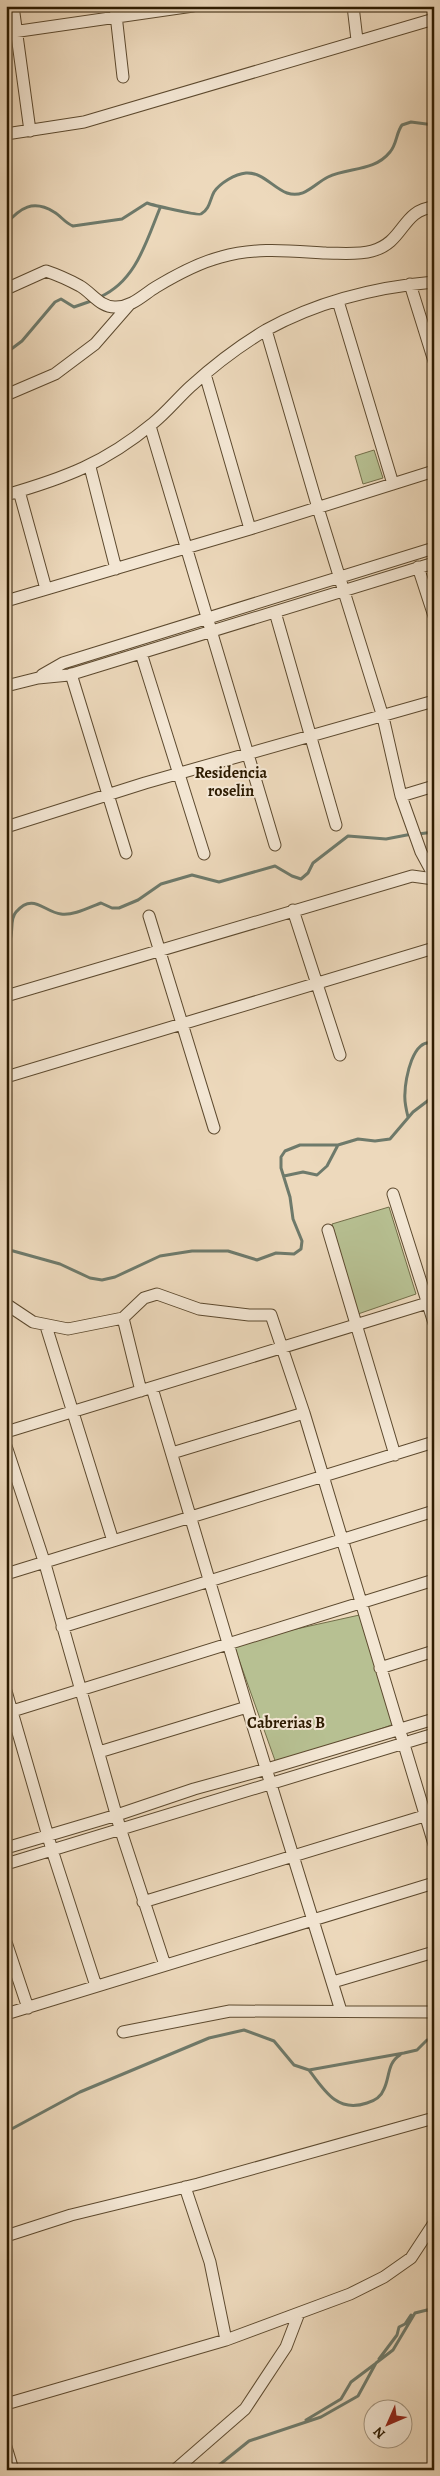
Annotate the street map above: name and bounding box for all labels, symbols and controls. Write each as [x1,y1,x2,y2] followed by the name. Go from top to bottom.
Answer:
[195,762,268,802] district label: Residencia roselin
[247,1712,325,1734] district label: Cabrerias B
[362,2398,412,2448] north arrow
[369,2423,389,2443] text: N

